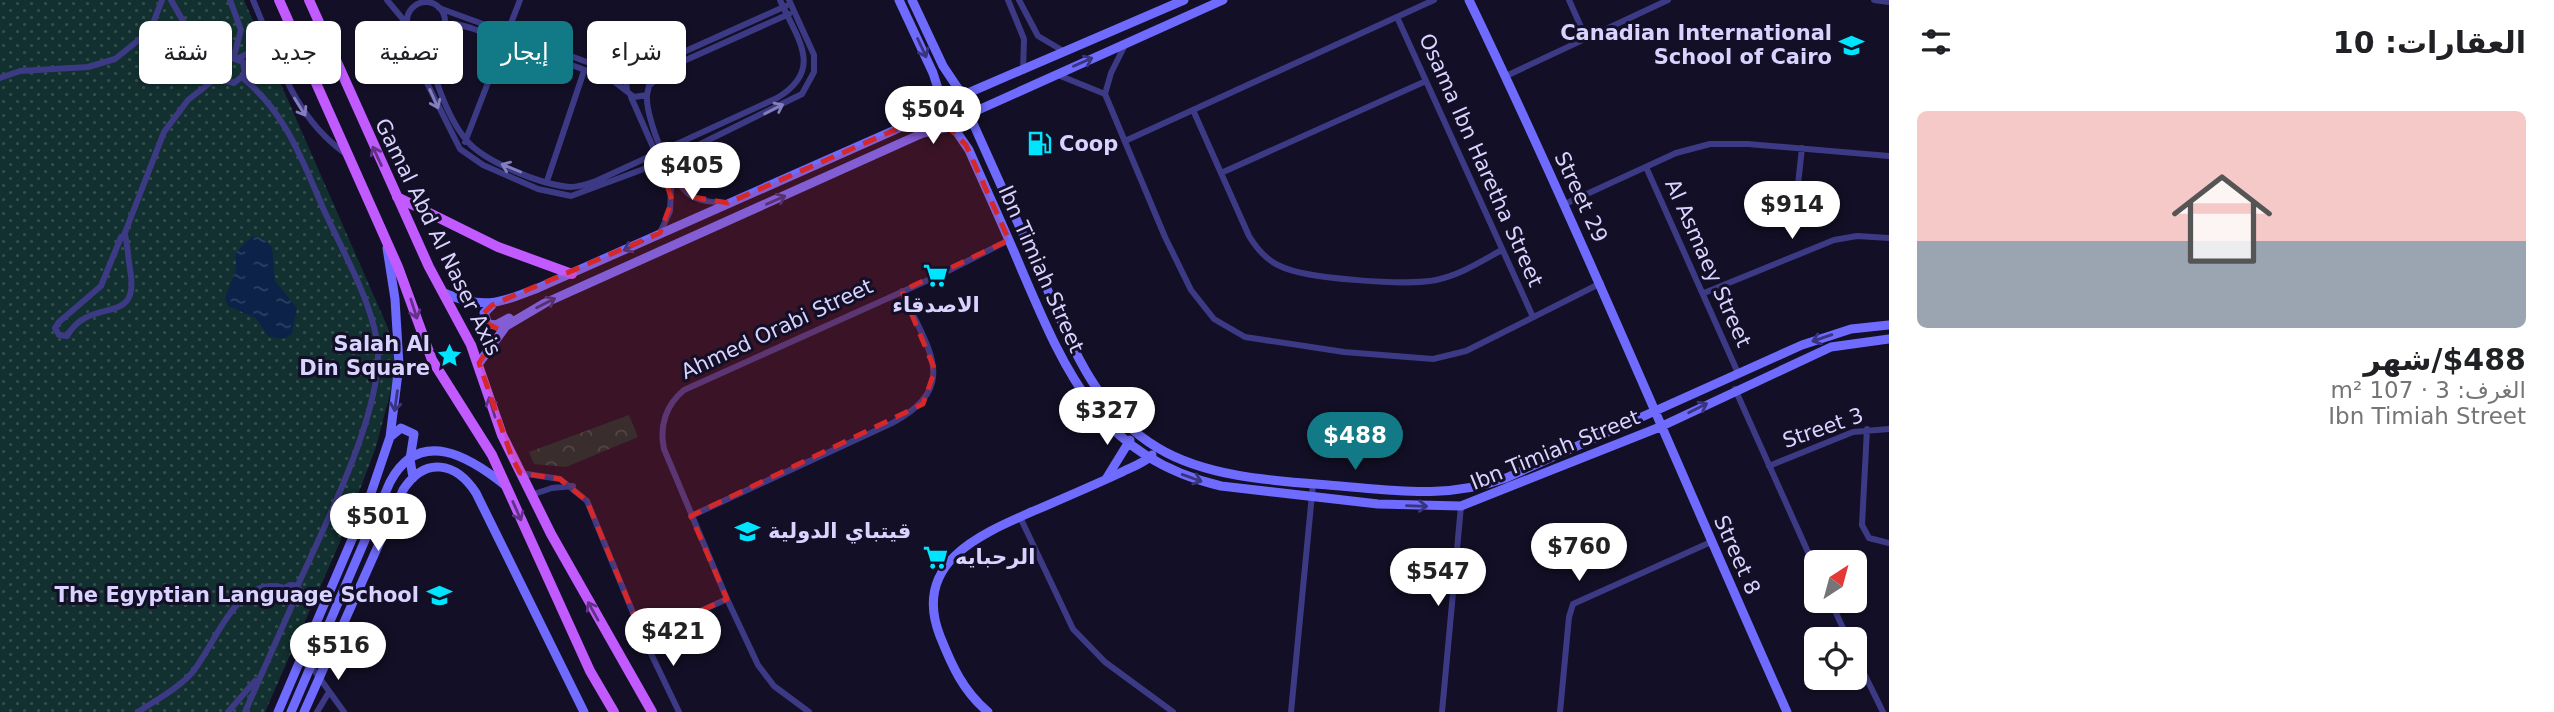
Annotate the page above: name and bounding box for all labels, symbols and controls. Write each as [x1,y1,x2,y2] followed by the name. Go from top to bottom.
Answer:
[139,21,232,84] chip: شقة
[246,21,341,84] chip: جديد
[355,21,463,84] chip: تصفية
[477,21,573,84] chip: إيجار
[587,21,686,84] chip: شراء
[1560,21,1832,69] place label: Canadian International School of Cairo
[1917,23,1955,61] icon: filters
[2333,25,2526,60] text: العقارات: 10
[1414,30,1548,290] street label: Osama Ibn Haretha Street
[1838,31,1866,59] school or university icon: Canadian International School of Cairo
[916,37,929,58] one-way arrow
[1072,55,1093,68] one-way arrow
[892,86,974,146] pin: $504
[428,88,441,109] one-way arrow
[901,96,965,122] text: $504
[293,97,308,116] one-way arrow
[763,101,783,115] one-way arrow
[370,115,506,359] street label: Gamal Abd Al Naser Axis
[1025,130,1053,158] fuel station icon: Coop
[1059,132,1118,156] place label: Coop
[651,142,733,202] pin: $405
[370,146,384,167] one-way arrow
[1550,148,1612,246] street label: Street 29
[660,152,724,178] text: $405
[2159,156,2285,282] icon: home
[501,160,522,173] one-way arrow
[1660,175,1756,351] street label: Al Asmaey Street
[993,182,1089,356] street label: Ibn Timiah Street
[1751,182,1833,241] pin: $914
[1760,191,1824,217] text: $914
[765,193,786,206] one-way arrow
[623,239,644,253] one-way arrow
[922,262,950,290] supermarket icon: الاصدقاء
[677,274,877,384] street label: Ahmed Orabi Street
[892,293,980,317] place label: الاصدقاء
[535,295,556,309] one-way arrow
[408,298,421,320] one-way arrow
[299,332,430,380] place label: Salah Al Din Square
[1812,333,1834,345] one-way arrow
[436,342,464,370] place icon: Salah Al Din Square
[2364,342,2526,377] text: $488/شهر
[2330,377,2526,403] text: الغرف: 3 · 107 m²
[1066,388,1148,447] pin: $327
[389,389,402,412] one-way arrow
[485,396,498,418] one-way arrow
[1075,397,1139,423] text: $327
[1687,400,1708,414] one-way arrow
[1779,403,1867,453] street label: Street 3
[2328,403,2526,429] text: Ibn Timiah Street
[1467,405,1643,495] street label: Ibn Timiah Street
[1314,412,1396,472] pin: $488
[1323,422,1387,448] text: $488
[1180,473,1202,485] one-way arrow
[337,494,419,553] pin: $501
[511,500,524,521] one-way arrow
[1405,500,1428,513] one-way arrow
[346,503,410,529] text: $501
[1709,512,1765,598] street label: Street 8
[734,517,762,545] school or university icon: قيتباي الدولية
[768,519,911,544] place label: قيتباي الدولية
[1538,524,1620,583] pin: $760
[1547,533,1611,559] text: $760
[921,543,949,571] supermarket icon: الرحبايه
[955,545,1035,569] place label: الرحبايه
[1397,548,1479,608] pin: $547
[1804,550,1867,612] north arrow
[1804,550,1867,690] map controls
[1406,558,1470,584] text: $547
[425,581,453,609] school or university icon: The Egyptian Language School
[55,583,419,607] place label: The Egyptian Language School
[586,601,600,621] one-way arrow
[632,608,714,668] pin: $421
[641,618,705,644] text: $421
[297,622,379,682] pin: $516
[1804,627,1867,690] button: locate
[306,632,370,658] text: $516

